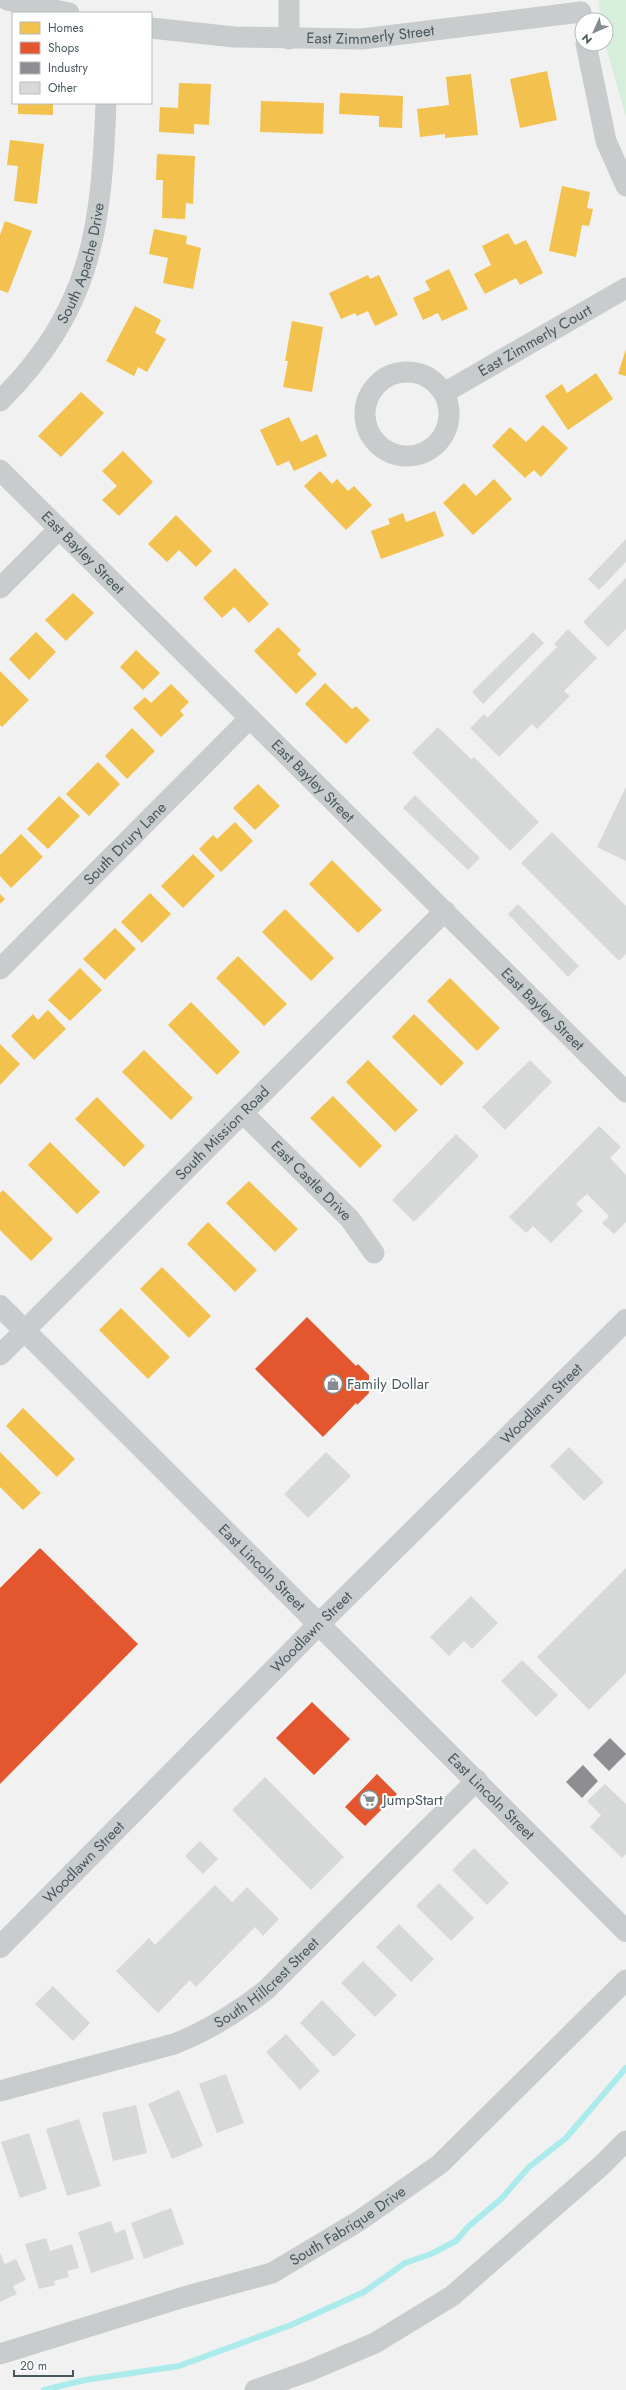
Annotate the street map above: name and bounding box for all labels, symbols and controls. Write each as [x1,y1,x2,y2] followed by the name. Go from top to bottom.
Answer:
[12,12,152,104] legend
[574,12,614,52] north arrow
[48,19,84,37] text: Homes
[306,19,436,50] street label: East Zimmerly Street
[578,30,596,48] text: N
[48,39,79,57] text: Shops
[48,59,89,77] text: Industry
[48,79,78,97] text: Other
[52,201,110,328] street label: South Apache Drive
[474,299,596,382] street label: East Zimmerly Court
[36,506,130,599] street label: East Bayley Street
[266,734,360,828] street label: East Bayley Street
[78,797,172,890] street label: South Drury Lane
[496,963,590,1056] street label: East Bayley Street
[170,1081,274,1185] street label: South Mission Road
[266,1136,357,1226] street label: East Castle Drive
[495,1358,588,1449] street label: Woodlawn Street
[322,1373,344,1395] shop icon: Family Dollar
[347,1373,430,1395] place label: Family Dollar
[213,1519,311,1616] street label: East Lincoln Street
[266,1586,357,1678] street label: Woodlawn Street
[443,1748,540,1845] street label: East Lincoln Street
[358,1789,380,1811] supermarket icon: JumpStart
[381,1789,443,1811] place label: JumpStart
[38,1816,130,1908] street label: Woodlawn Street
[210,1932,324,2034] street label: South Hillcrest Street
[285,2180,411,2271] street label: South Fabrique Drive
[14,2352,73,2378] scale bar
[20,2357,47,2375] text: 20 m

